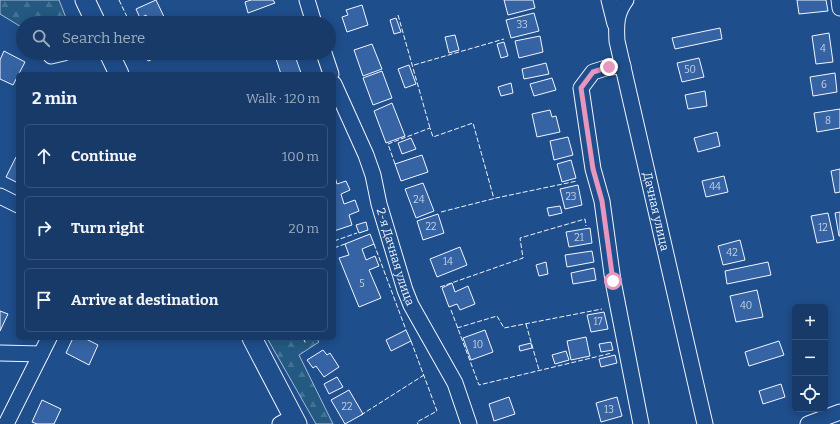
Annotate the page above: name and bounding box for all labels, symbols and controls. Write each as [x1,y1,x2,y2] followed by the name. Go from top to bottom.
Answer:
[16,16,336,60] search box
[516,19,528,31] house number: 33
[30,27,52,49] icon: search
[62,29,145,47] text: Search here
[820,43,826,55] house number: 4
[600,58,618,76] route end
[684,64,696,76] house number: 50
[821,79,827,91] house number: 6
[32,88,77,109] text: 2 min
[246,91,320,106] text: Walk · 120 m
[825,115,831,127] house number: 8
[33,145,55,167] icon: ahead
[71,147,137,165] text: Continue
[282,149,319,164] text: 100 m
[640,171,672,253] street label: Дачная улица
[709,181,721,193] house number: 44
[565,191,577,203] house number: 23
[413,194,425,206] house number: 24
[374,206,418,308] street label: 2-я Дачная улица
[33,217,55,239] icon: right
[71,219,144,237] text: Turn right
[289,221,319,236] text: 20 m
[426,221,436,233] house number: 22
[818,222,828,234] house number: 12
[574,232,584,244] house number: 21
[726,247,738,259] house number: 42
[443,256,453,268] house number: 14
[604,272,622,290] route start
[359,278,365,290] house number: 5
[33,289,55,311] icon: arrive
[71,291,218,309] text: Arrive at destination
[740,300,752,312] house number: 40
[792,304,828,412] map controls
[792,304,828,340] button: +
[594,316,602,328] house number: 17
[473,339,483,351] house number: 10
[792,340,828,376] button: −
[792,376,828,412] button: locate
[342,401,352,413] house number: 22
[604,404,614,416] house number: 13

